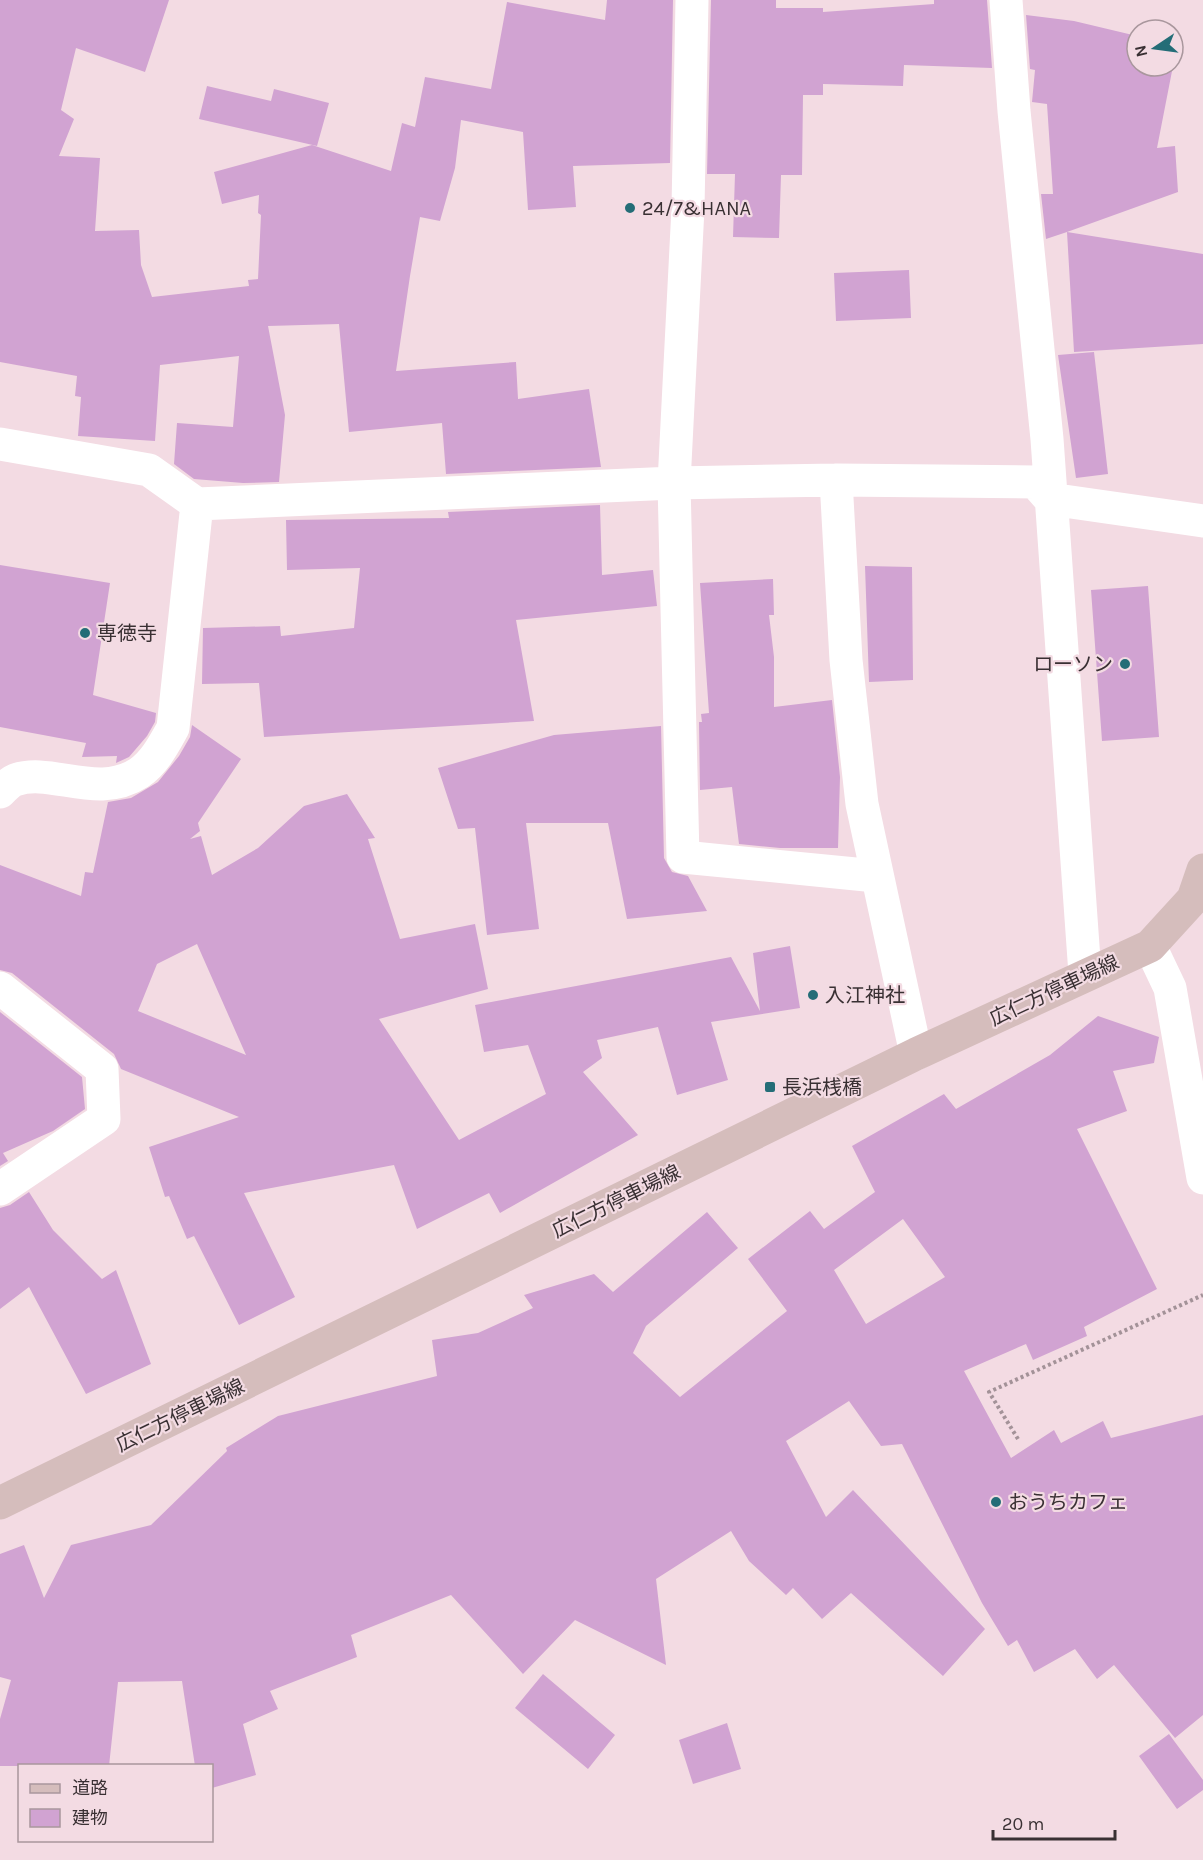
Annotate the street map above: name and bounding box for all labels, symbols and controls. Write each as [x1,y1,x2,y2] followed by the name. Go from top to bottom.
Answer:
[1125,18,1185,78] north arrow
[1130,44,1151,59] text: N
[642,197,751,220] place label: 24/7&HANA
[623,201,637,215] marker: 24/7&HANA
[97,622,157,645] place label: 専徳寺
[78,626,92,640] marker: 専徳寺
[1033,653,1113,676] place label: ローソン
[1118,657,1132,671] marker: ローソン
[986,950,1123,1030] street label: 広仁方停車場線
[825,984,905,1007] place label: 入江神社
[806,988,820,1002] marker: 入江神社
[782,1076,862,1099] place label: 長浜桟橋
[763,1080,777,1094] marker: 長浜桟橋
[548,1160,684,1242] street label: 広仁方停車場線
[112,1374,248,1456] street label: 広仁方停車場線
[1008,1491,1128,1514] place label: おうちカフェ
[989,1495,1003,1509] marker: おうちカフェ
[18,1764,213,1842] legend
[72,1777,108,1799] text: 道路
[993,1803,1114,1841] scale bar
[72,1807,108,1829] text: 建物
[1002,1813,1044,1835] text: 20 m

